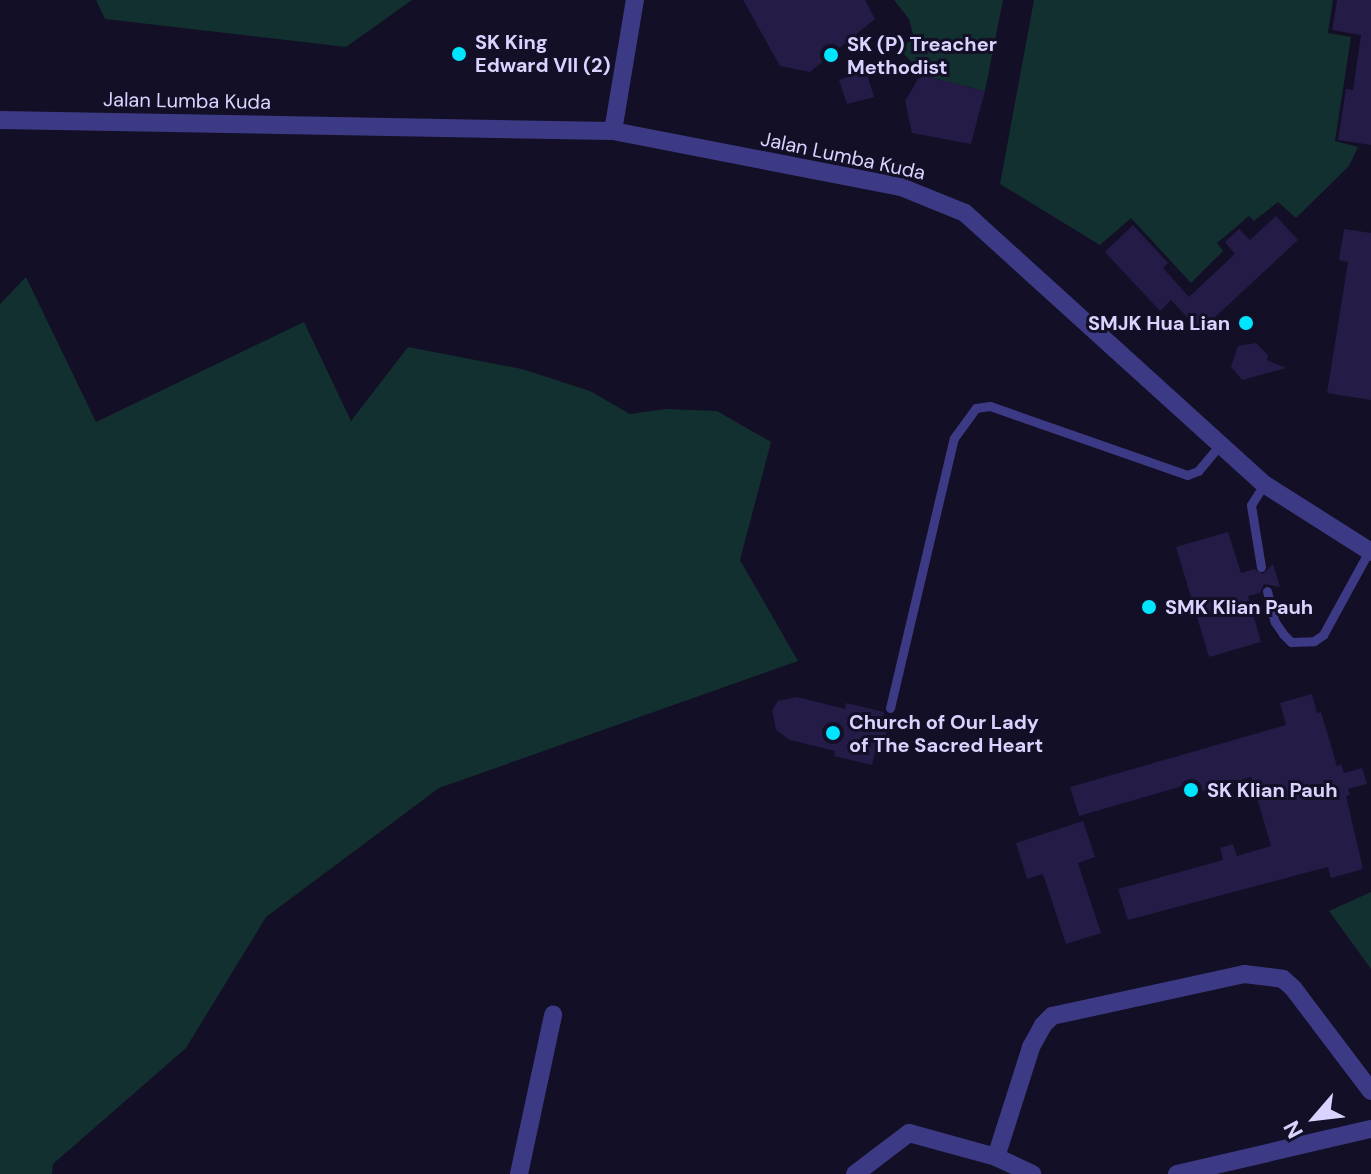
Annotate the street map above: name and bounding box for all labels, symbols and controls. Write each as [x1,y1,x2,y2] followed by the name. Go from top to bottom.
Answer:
[475,30,611,77] place label: SK King Edward VII (2)
[847,32,997,79] place label: SK (P) Treacher Methodist
[450,45,468,63] marker: SK King Edward VII (2)
[822,46,840,64] marker: SK (P) Treacher Methodist
[103,88,271,114] street label: Jalan Lumba Kuda
[758,127,928,185] street label: Jalan Lumba Kuda
[1088,311,1230,335] place label: SMJK Hua Lian
[1237,314,1255,332] marker: SMJK Hua Lian
[1165,595,1313,619] place label: SMK Klian Pauh
[1140,598,1158,616] marker: SMK Klian Pauh
[849,710,1043,757] place label: Church of Our Lady of The Sacred Heart
[824,724,842,742] marker: Church of Our Lady of The Sacred Heart
[1207,778,1338,802] place label: SK Klian Pauh
[1182,781,1200,799] marker: SK Klian Pauh
[1275,1078,1355,1158] north arrow
[1277,1116,1310,1143] text: N

